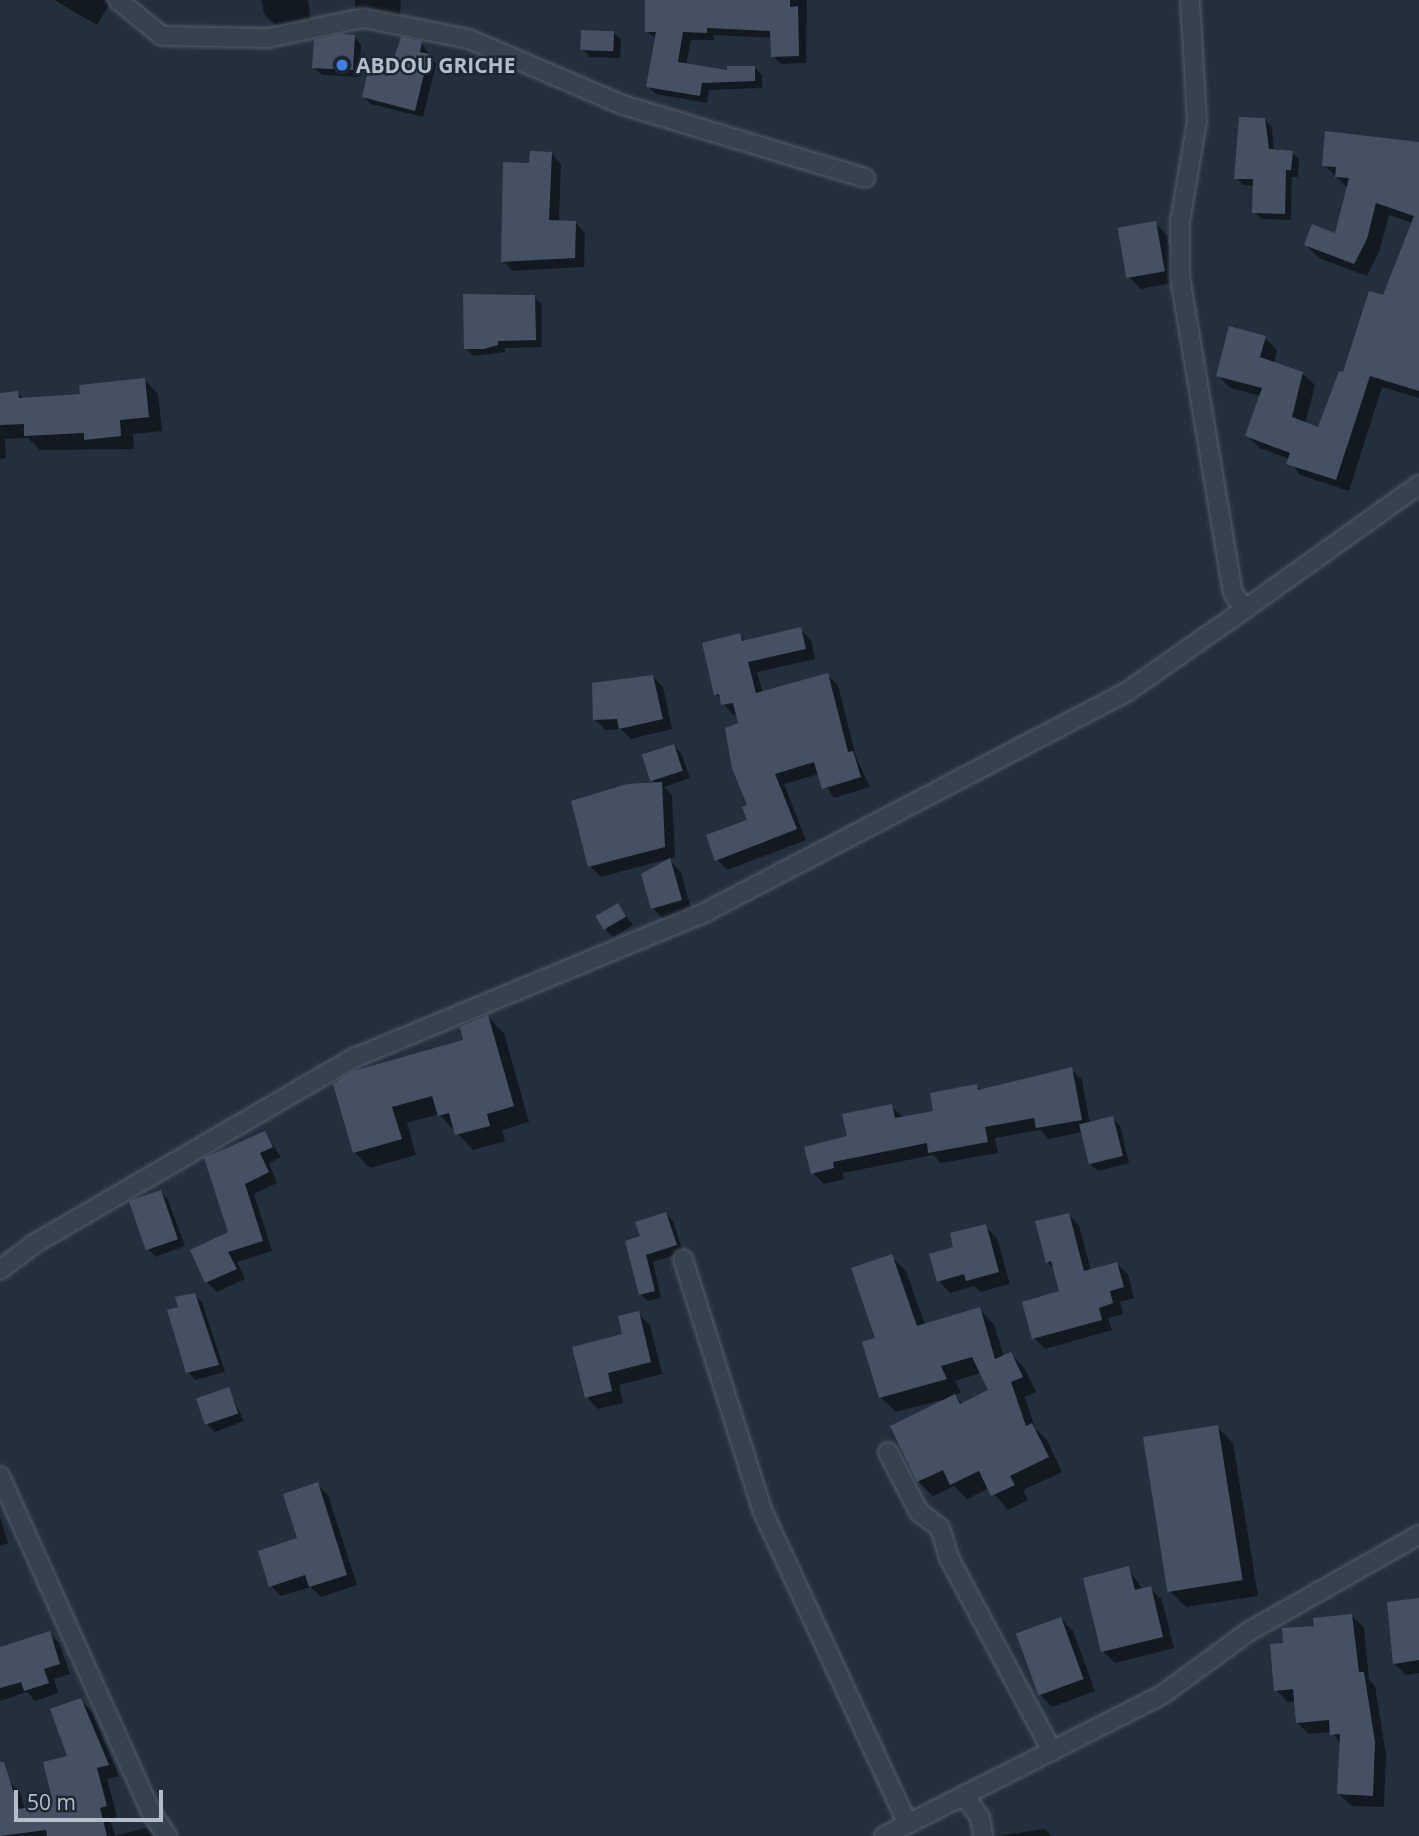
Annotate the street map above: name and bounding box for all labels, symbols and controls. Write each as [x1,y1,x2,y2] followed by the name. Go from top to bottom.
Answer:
[356,52,515,78] place label: ABDOU GRICHE
[334,57,350,73] marker: ABDOU GRICHE
[18,1776,166,1820] scale bar
[27,1788,76,1816] text: 50 m

